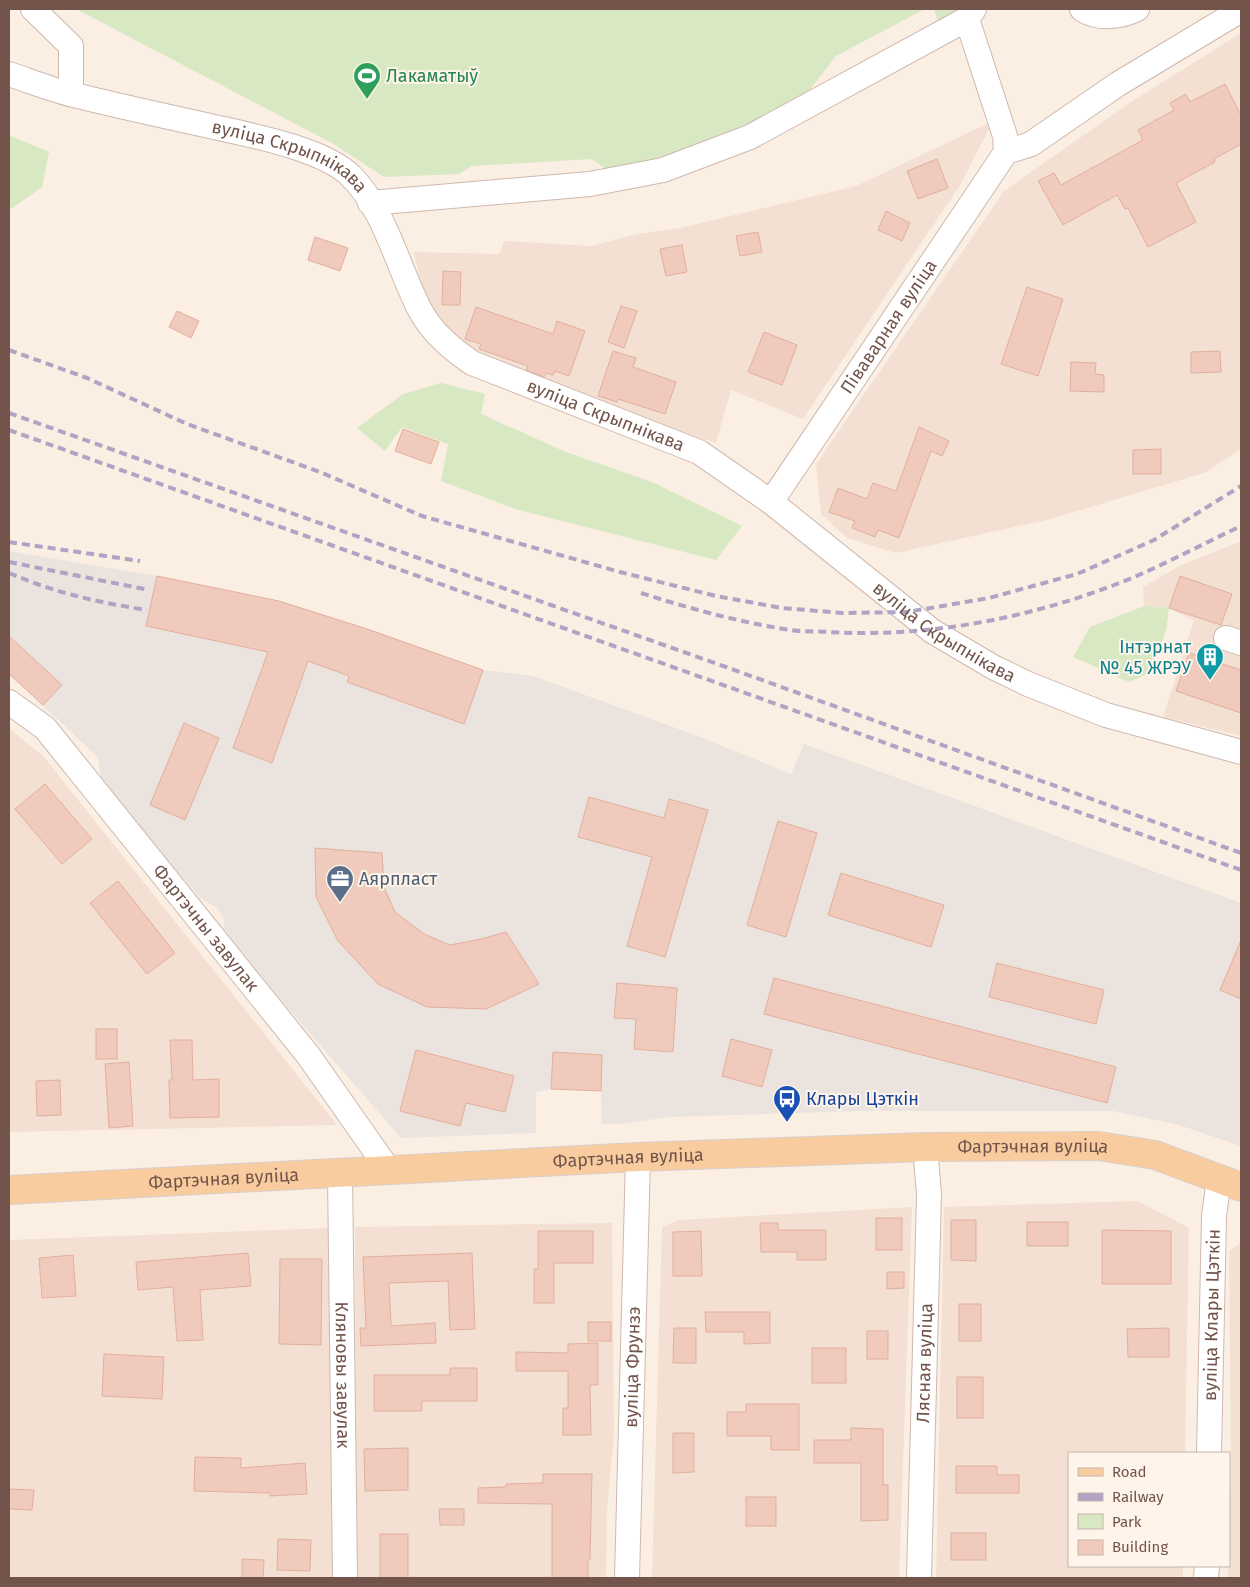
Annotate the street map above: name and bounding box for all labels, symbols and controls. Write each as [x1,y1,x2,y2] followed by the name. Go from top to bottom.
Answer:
[352,61,382,100] sports icon: Лакаматыў
[386,65,478,87] place label: Лакаматыў
[210,116,372,197] street label: вуліца Скрыпнікава
[836,255,942,398] street label: Піваварная вуліца
[524,375,688,456] street label: вуліца Скрыпнікава
[868,577,1019,687] street label: вуліца Скрыпнікава
[1099,636,1192,679] place label: Інтэрнат № 45 ЖРЭУ
[1195,642,1225,681] building icon: Інтэрнат № 45 ЖРЭУ
[148,860,264,996] street label: Фартэчны завулак
[325,864,355,903] office icon: Аярпласт
[359,868,438,890] place label: Аярпласт
[772,1084,802,1123] bus stop icon: Клары Цэткін
[806,1088,919,1110] place label: Клары Цэткін
[957,1135,1110,1158] street label: Фартэчная вуліца
[552,1144,704,1172] street label: Фартэчная вуліца
[148,1164,300,1194] street label: Фартэчная вуліца
[1199,1229,1225,1401] street label: вуліца Клары Цэткін
[331,1301,354,1449] street label: Кляновы завулак
[912,1303,937,1423] street label: Лясная вуліца
[620,1306,645,1428] street label: вуліца Фрунзэ
[1068,1452,1230,1567] legend
[1112,1463,1147,1481] text: Road
[1112,1488,1164,1506] text: Railway
[1112,1513,1142,1531] text: Park
[1112,1538,1168,1556] text: Building

